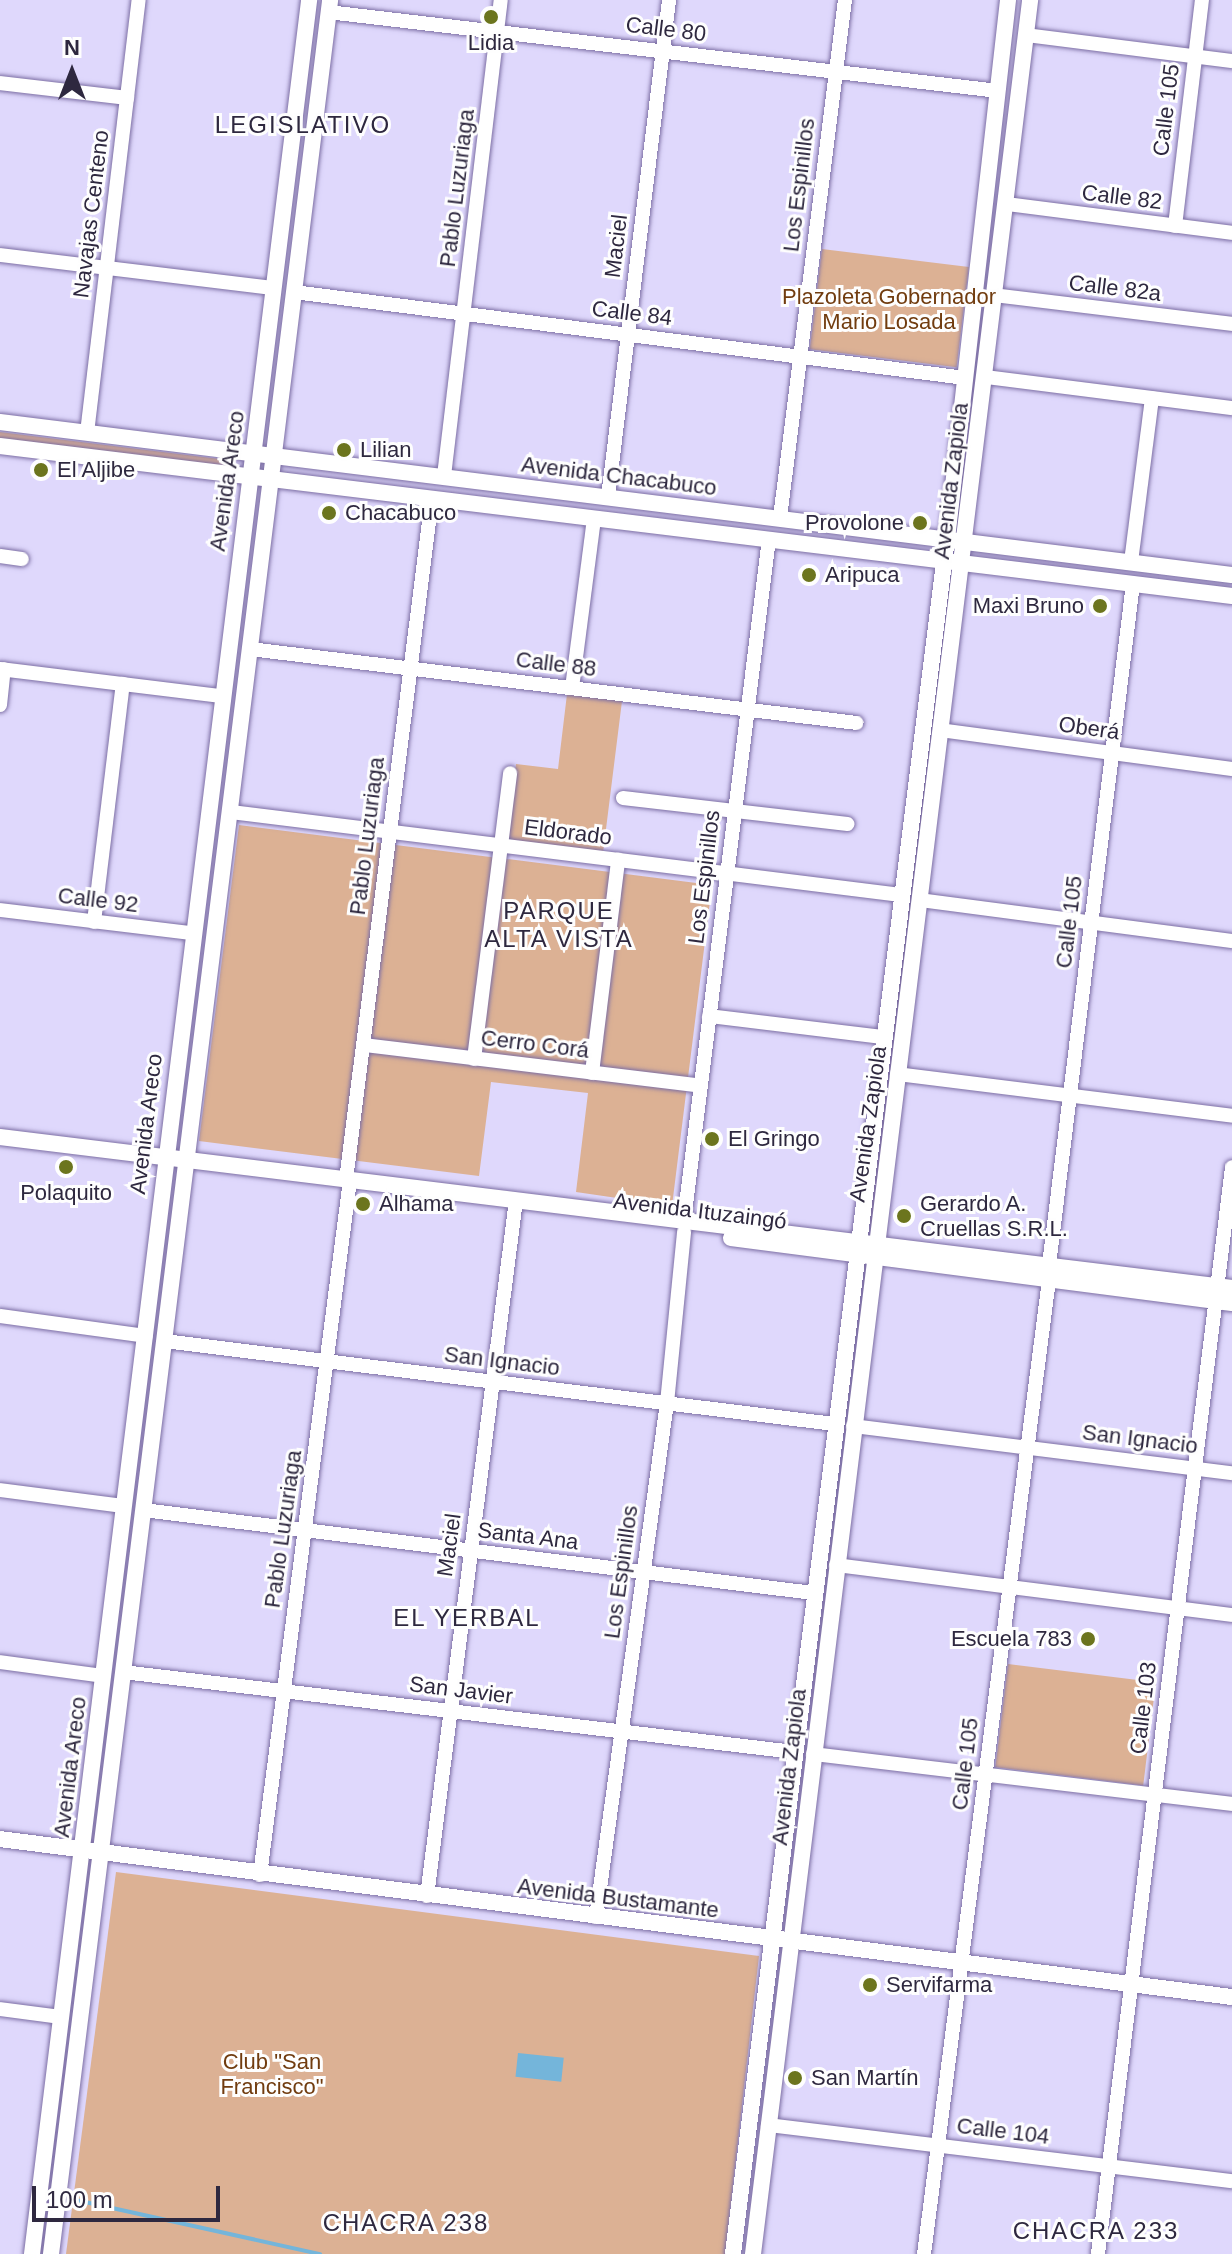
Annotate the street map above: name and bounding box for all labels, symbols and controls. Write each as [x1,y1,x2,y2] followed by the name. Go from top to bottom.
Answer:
[482,8,500,26] marker: Lidia
[624,11,708,47] street label: Calle 80
[468,30,514,56] place label: Lidia
[32,32,112,112] north arrow
[64,35,80,60] text: N
[1147,62,1185,158] street label: Calle 105
[434,107,480,269] street label: Pablo Luzuriaga
[215,111,391,139] district label: LEGISLATIVO
[778,117,820,253] street label: Los Espinillos
[68,129,114,299] street label: Navajas Centeno
[1080,179,1164,215] street label: Calle 82
[599,213,633,279] street label: Maciel
[1067,269,1163,307] street label: Calle 82a
[782,283,996,334] park label: Plazoleta Gobernador Mario Losada
[590,295,674,331] street label: Calle 84
[928,401,974,561] street label: Avenida Zapiola
[204,409,250,553] street label: Avenida Areco
[360,437,411,463] place label: Lilian
[335,441,353,459] marker: Lilian
[520,451,718,501] street label: Avenida Chacabuco
[57,457,136,483] place label: El Aljibe
[32,461,50,479] marker: El Aljibe
[345,500,456,526] place label: Chacabuco
[320,504,338,522] marker: Chacabuco
[805,510,904,536] place label: Provolone
[911,514,929,532] marker: Provolone
[825,562,900,588] place label: Aripuca
[800,566,818,584] marker: Aripuca
[973,593,1084,619] place label: Maxi Bruno
[1091,597,1109,615] marker: Maxi Bruno
[514,646,598,682] street label: Calle 88
[1057,711,1121,745] street label: Oberá
[344,755,390,917] street label: Pablo Luzuriaga
[683,809,725,945] street label: Los Espinillos
[523,814,613,850] street label: Eldorado
[1050,874,1088,970] street label: Calle 105
[56,882,140,918] street label: Calle 92
[484,897,634,953] district label: PARQUE ALTA VISTA
[479,1024,591,1064] street label: Cerro Corá
[844,1044,892,1204] street label: Avenida Zapiola
[124,1052,168,1196] street label: Avenida Areco
[728,1126,820,1152] place label: El Gringo
[703,1130,721,1148] marker: El Gringo
[57,1158,75,1176] marker: Polaquito
[20,1180,112,1206] place label: Polaquito
[612,1187,788,1235] street label: Avenida Ituzaingó
[920,1190,1068,1242] place label: Gerardo A. Cruellas S.R.L.
[379,1191,454,1217] place label: Alhama
[354,1195,372,1213] marker: Alhama
[895,1207,913,1225] marker: Gerardo A. Cruellas S.R.L.
[443,1341,561,1381] street label: San Ignacio
[1081,1419,1199,1459] street label: San Ignacio
[259,1448,307,1610] street label: Pablo Luzuriaga
[599,1504,643,1640] street label: Los Espinillos
[432,1512,466,1578] street label: Maciel
[475,1517,581,1555] street label: Santa Ana
[393,1604,541,1632] district label: EL YERBAL
[951,1626,1072,1652] place label: Escuela 783
[1079,1630,1097,1648] marker: Escuela 783
[1124,1660,1162,1756] street label: Calle 103
[408,1671,514,1709] street label: San Javier
[766,1687,812,1847] street label: Avenida Zapiola
[48,1695,92,1839] street label: Avenida Areco
[946,1716,984,1812] street label: Calle 105
[516,1873,720,1923] street label: Avenida Bustamante
[886,1972,992,1998] place label: Servifarma
[861,1976,879,1994] marker: Servifarma
[220,2048,324,2100] park label: Club "San Francisco"
[811,2065,919,2091] place label: San Martín
[786,2069,804,2087] marker: San Martín
[955,2112,1051,2150] street label: Calle 104
[36,2170,224,2220] scale bar
[46,2186,113,2213] text: 100 m
[322,2209,490,2237] district label: CHACRA 238
[1012,2217,1180,2245] district label: CHACRA 233

